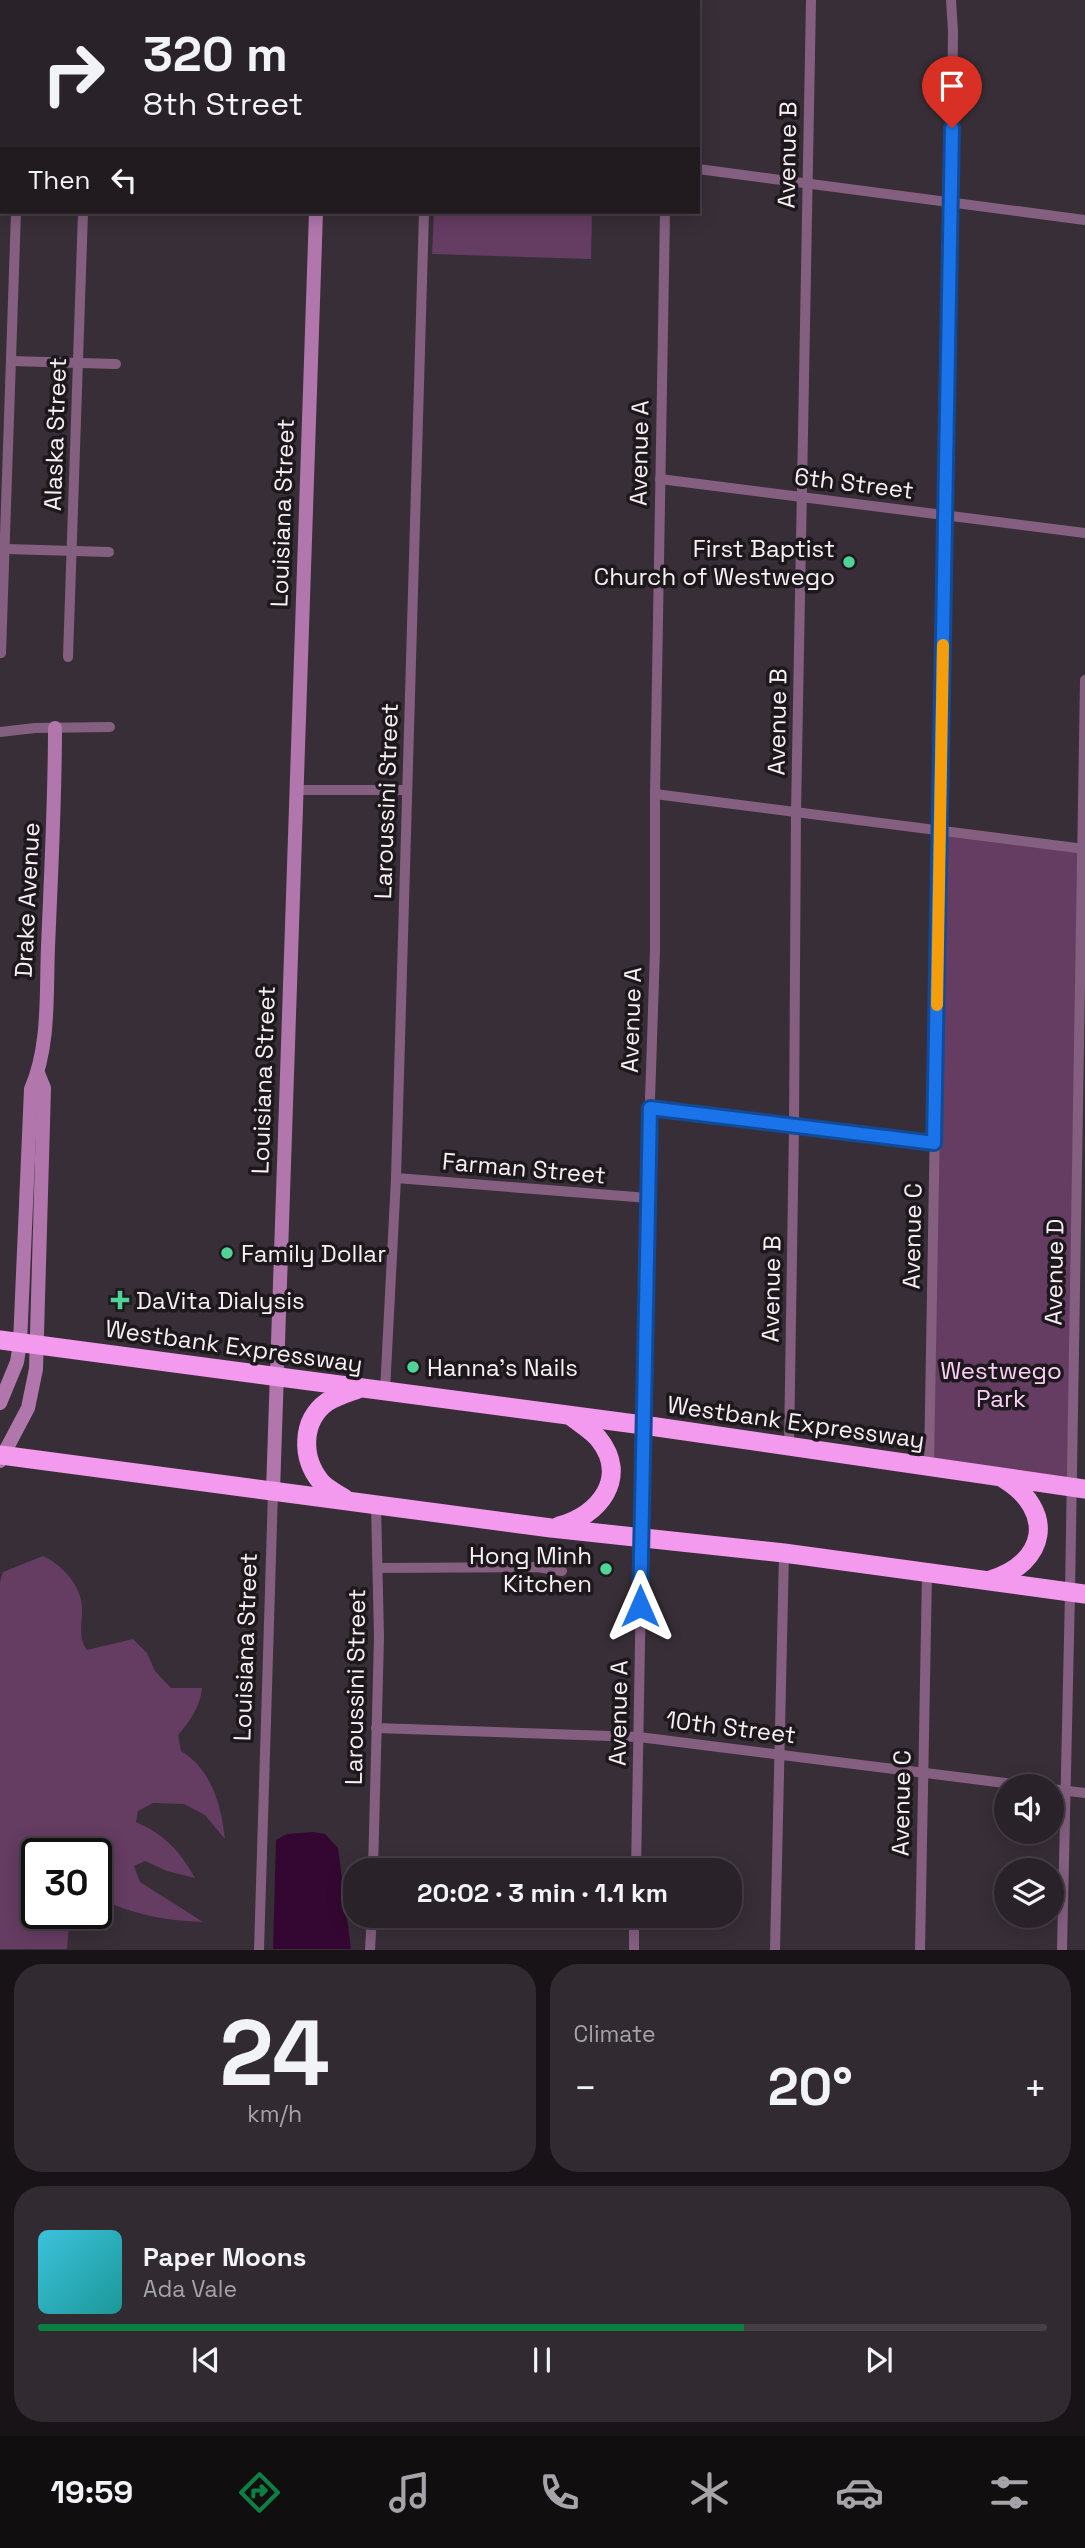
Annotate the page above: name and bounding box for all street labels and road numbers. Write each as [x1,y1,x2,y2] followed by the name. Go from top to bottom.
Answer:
[771,101,803,209] street label: Avenue B
[37,357,73,511] street label: Alaska Street
[623,400,655,506] street label: Avenue A
[263,418,301,608] street label: Louisiana Street
[793,460,915,506] street label: 6th Street
[761,668,793,776] street label: Avenue B
[367,702,405,900] street label: Laroussini Street
[7,822,47,978] street label: Drake Avenue
[614,967,648,1073] street label: Avenue A
[244,985,282,1175] street label: Louisiana Street
[441,1145,607,1191] street label: Farman Street
[896,1183,928,1289] street label: Avenue C
[1038,1218,1070,1326] street label: Avenue D
[755,1235,787,1343] street label: Avenue B
[103,1313,365,1379] street label: Westbank Expressway
[665,1389,927,1455] street label: Westbank Expressway
[226,1552,264,1742] street label: Louisiana Street
[338,1589,372,1785] street label: Laroussini Street
[602,1660,634,1766] street label: Avenue A
[664,1704,798,1750] street label: 10th Street
[885,1750,917,1856] street label: Avenue C

